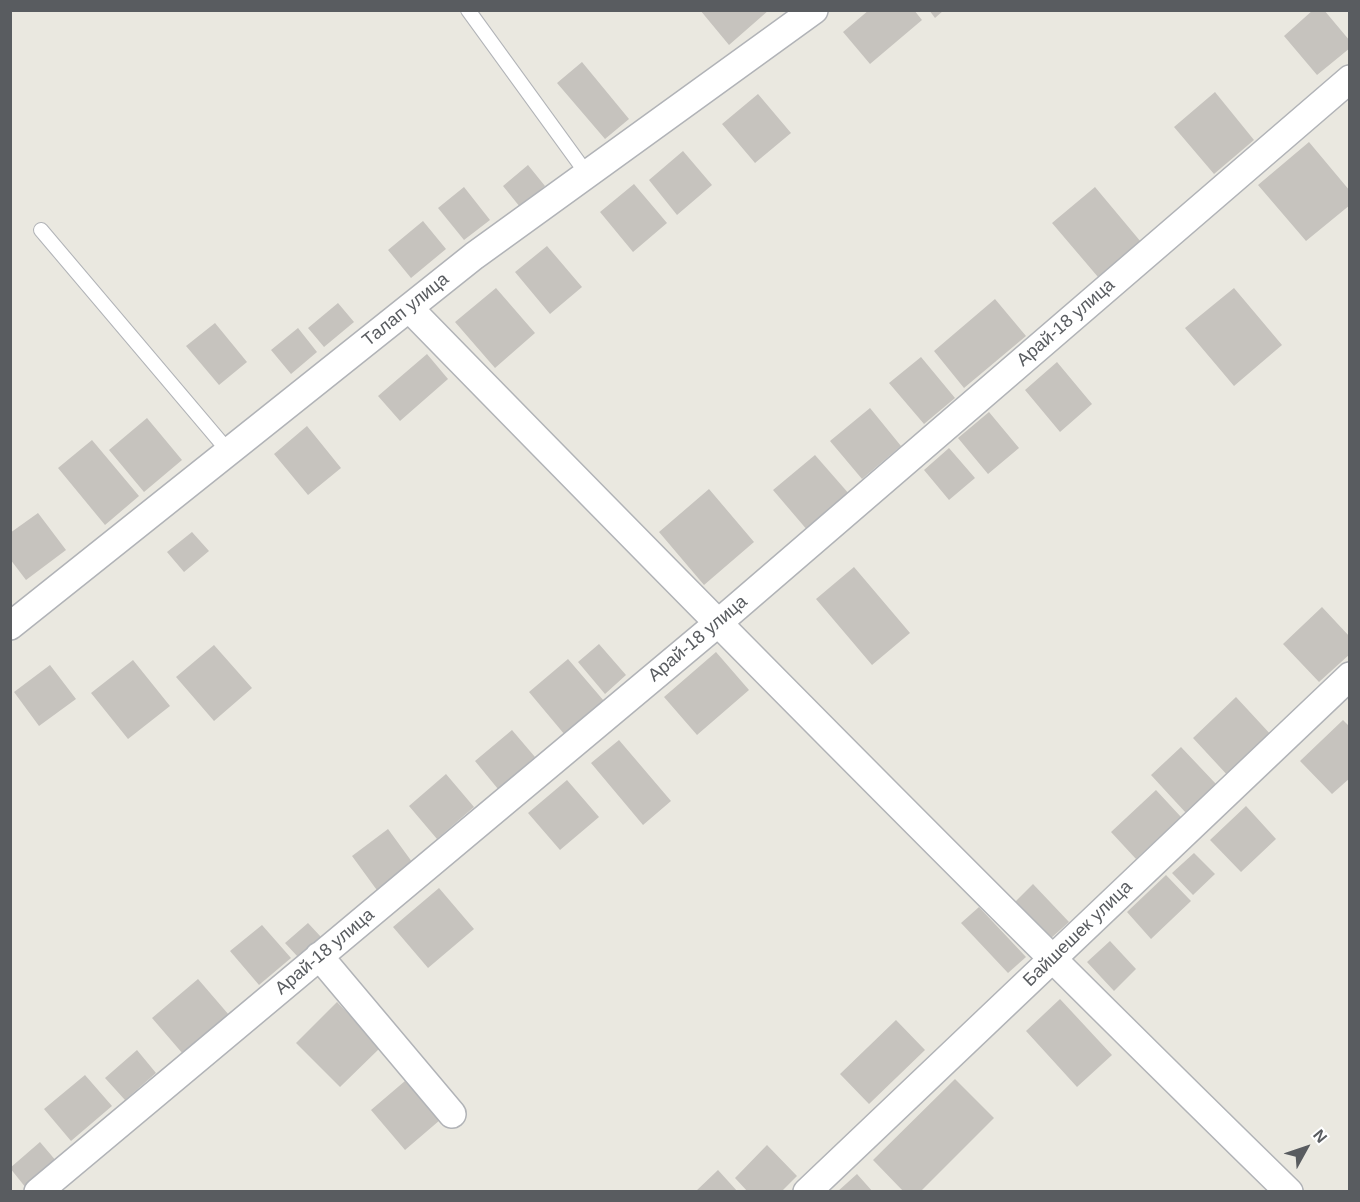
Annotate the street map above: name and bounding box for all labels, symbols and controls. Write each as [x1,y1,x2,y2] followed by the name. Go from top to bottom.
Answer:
[358,269,454,351] street label: Талап улица
[1013,275,1119,371] street label: Арай-18 улица
[644,591,752,687] street label: Арай-18 улица
[1019,877,1137,991] street label: Байшешек улица
[271,904,379,1000] street label: Арай-18 улица
[1276,1118,1336,1178] north arrow
[1310,1126,1330,1146] text: N

